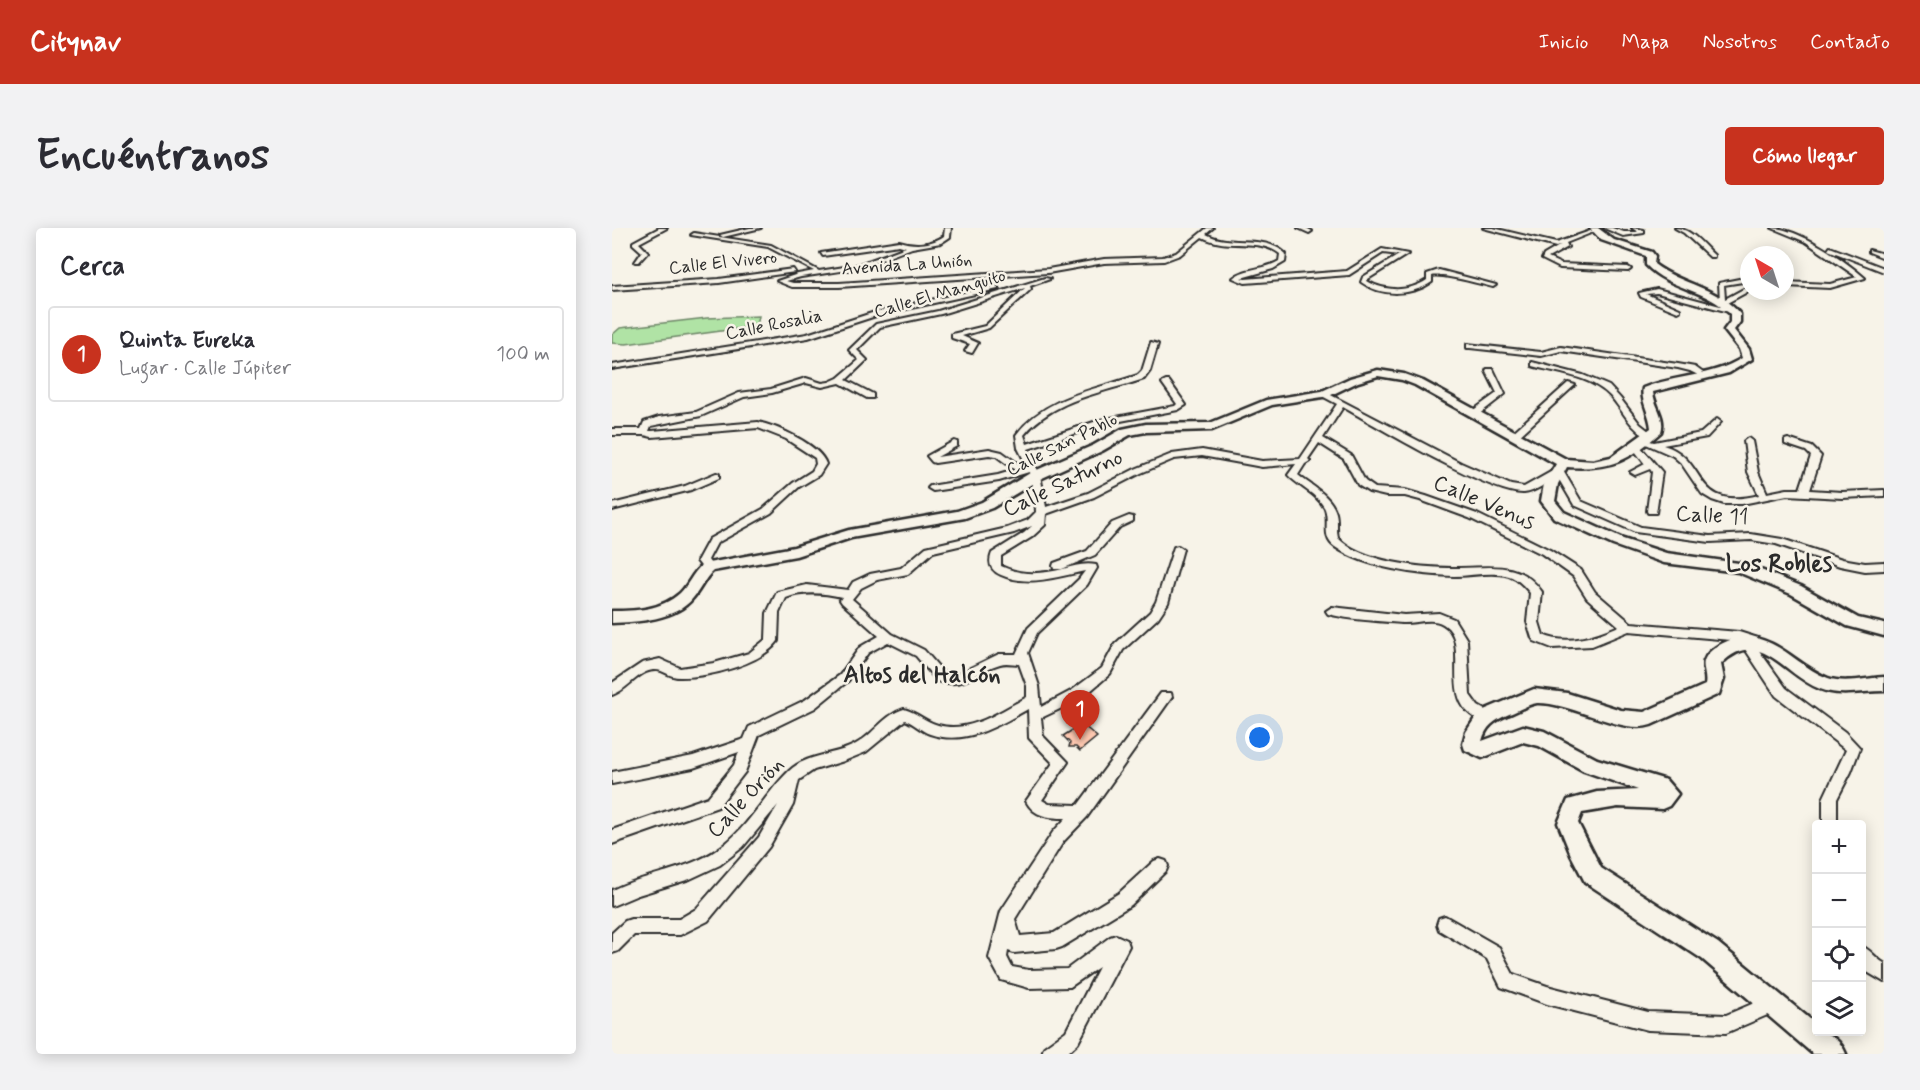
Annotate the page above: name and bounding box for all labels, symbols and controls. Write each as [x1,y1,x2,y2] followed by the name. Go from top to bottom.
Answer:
[30,24,121,61] text: Citynav
[1539,28,1589,56] text: Inicio
[1622,28,1669,56] text: Mapa
[1702,28,1777,56] text: Nosotros
[1810,28,1890,56] text: Contacto
[1725,127,1884,185] button: Cómo llegar
[36,129,269,184] text: Encuéntranos
[668,245,778,281] street label: Calle El Vivero
[1740,246,1794,300] north arrow
[841,248,973,282] street label: Avenida La Unión
[60,250,125,284] text: Cerca
[871,264,1009,324] street label: Calle El Manguito
[724,304,824,346] street label: Calle Rosalia
[119,327,255,355] text: Quinta Eureka
[77,341,86,368] text: 1
[496,341,550,368] text: 100 m
[119,355,291,382] text: Lugar · Calle Júpiter
[1002,408,1122,482] street label: Calle San Pablo
[998,444,1128,524] street label: Calle Saturno
[1429,469,1539,537] street label: Calle Venus
[1675,500,1749,532] street label: Calle 11
[1726,549,1833,580] district label: Los Robles
[843,660,1001,691] district label: Altos del Halcón
[1060,690,1100,740] pin: 1
[1245,723,1274,752] your location
[701,752,791,844] street label: Calle Orión
[1812,820,1866,1036] map controls
[1812,820,1866,874] button: +
[1812,874,1866,928] button: −
[1812,928,1866,982] button: locate
[1812,982,1866,1036] button: layers

